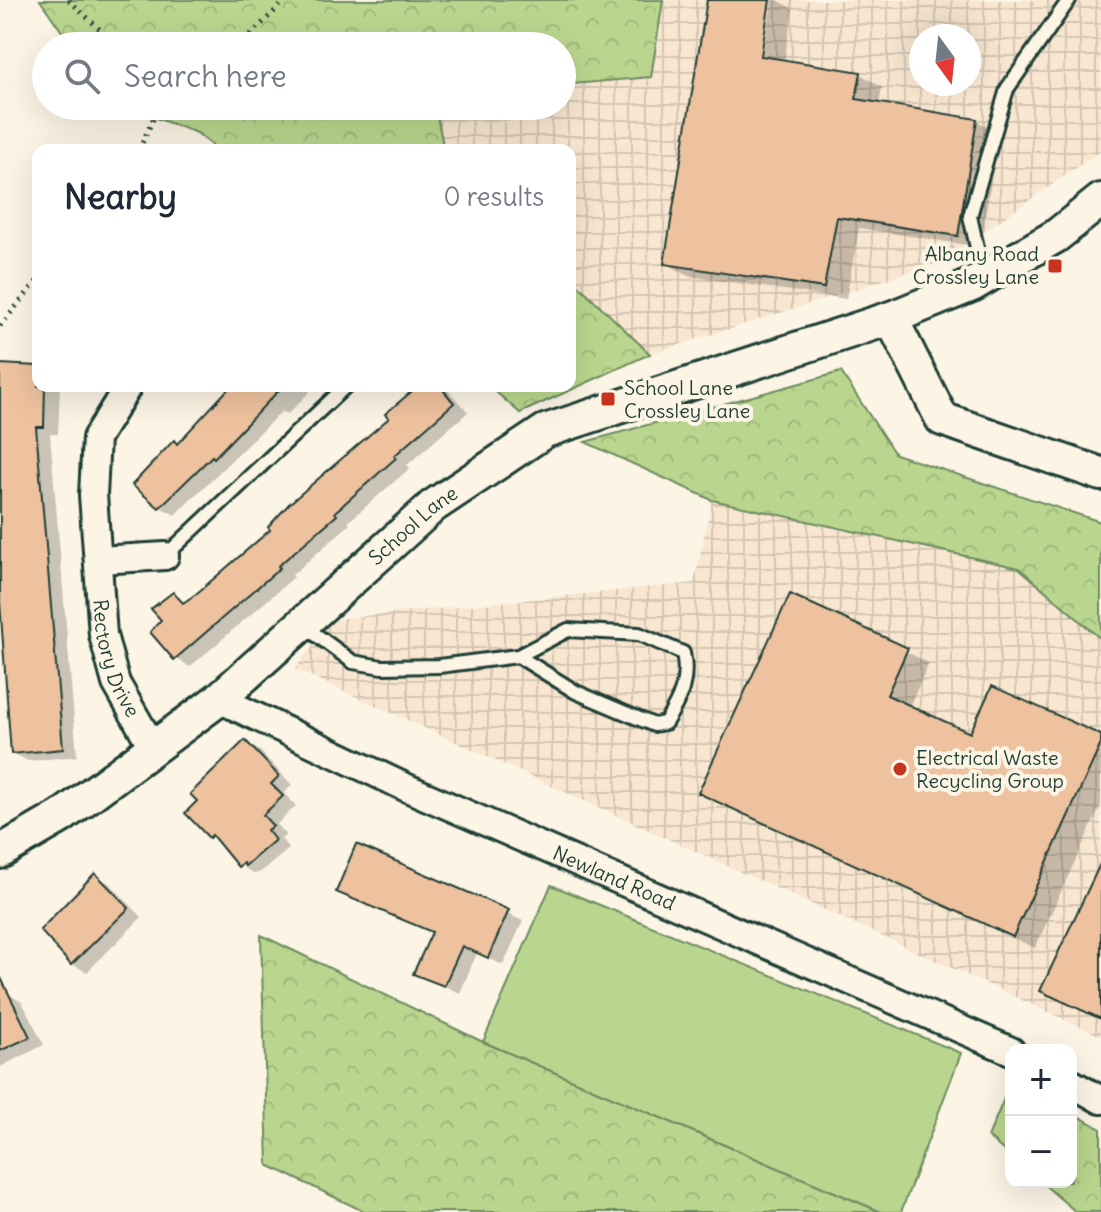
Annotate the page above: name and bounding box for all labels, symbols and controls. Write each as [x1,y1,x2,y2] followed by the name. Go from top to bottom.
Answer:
[909,24,981,96] north arrow
[32,32,576,120] search box
[60,54,104,98] icon: search
[124,57,287,95] text: Search here
[64,175,177,218] text: Nearby
[443,180,544,213] text: 0 results
[913,241,1039,289] place label: Albany Road Crossley Lane
[1046,257,1064,275] marker: Albany Road Crossley Lane
[624,375,750,423] place label: School Lane Crossley Lane
[599,390,617,408] marker: School Lane Crossley Lane
[363,480,462,570] street label: School Lane
[88,598,146,721] street label: Rectory Drive
[916,745,1064,793] place label: Electrical Waste Recycling Group
[891,760,909,778] marker: Electrical Waste Recycling Group
[549,840,680,915] street label: Newland Road
[1005,1044,1077,1188] map controls
[1005,1044,1077,1116] button: +
[1005,1116,1077,1188] button: −

